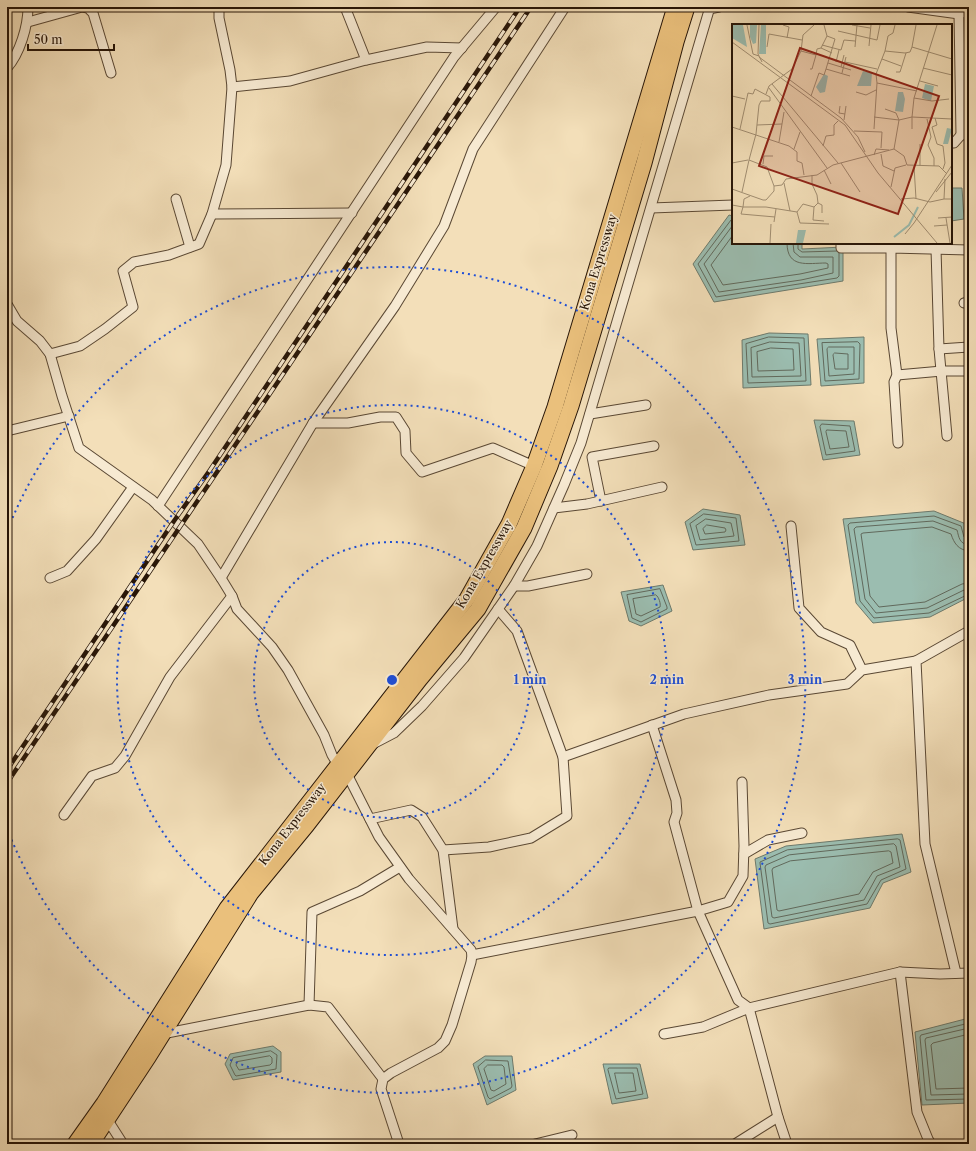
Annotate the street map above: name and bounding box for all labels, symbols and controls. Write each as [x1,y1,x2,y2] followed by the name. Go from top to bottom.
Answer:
[732,24,952,244] inset map
[28,26,114,52] scale bar
[34,32,63,47] text: 50 m
[576,212,620,312] street label: Kona Expressway
[452,517,516,611] street label: Kona Expressway
[514,672,547,687] text: 1 min
[650,672,685,687] text: 2 min
[788,672,823,687] text: 3 min
[385,673,399,687] centre of rings
[255,780,329,868] street label: Kona Expressway

